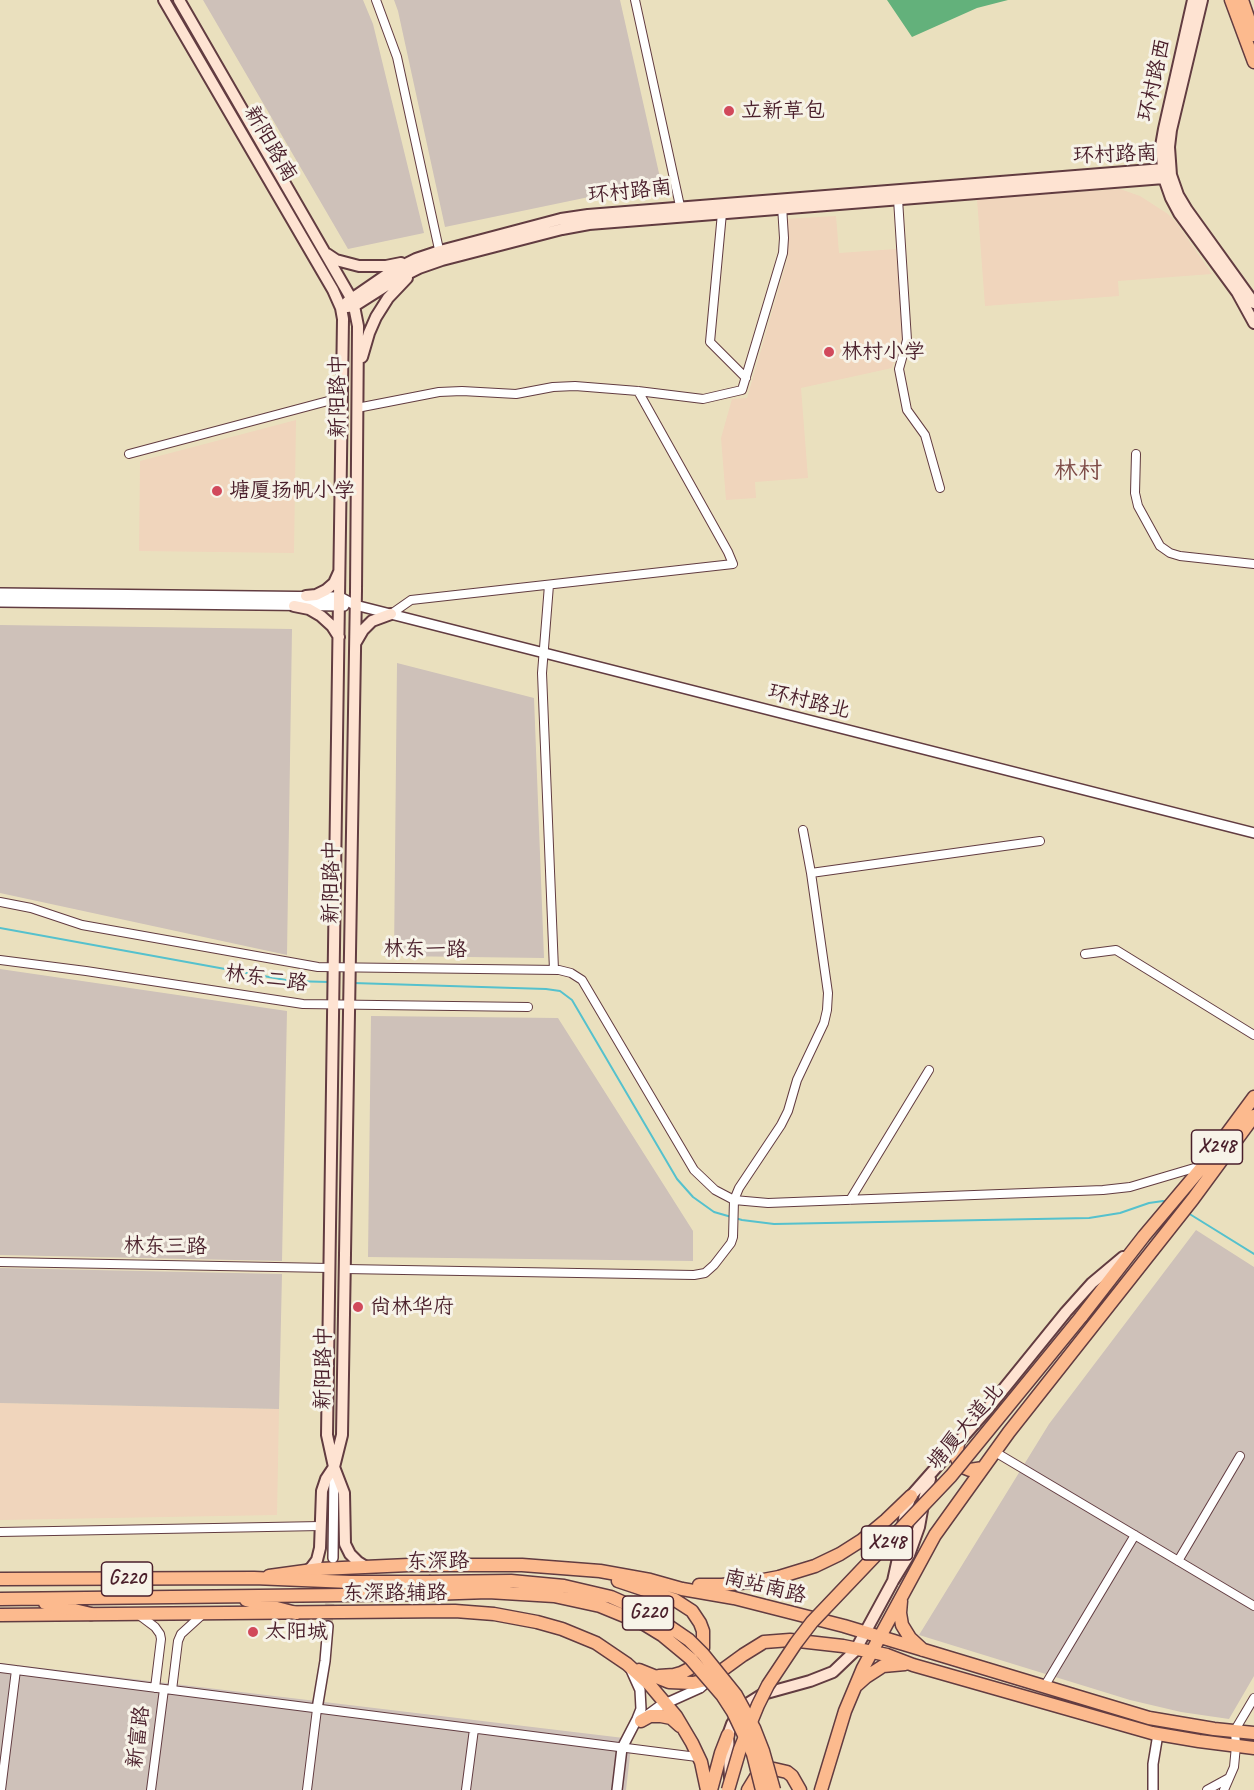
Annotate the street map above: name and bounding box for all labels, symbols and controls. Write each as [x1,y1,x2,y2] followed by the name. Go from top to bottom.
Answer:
[1133,36,1177,124] street label: 环村路西
[741,98,825,124] place label: 立新草包
[238,101,302,187] street label: 新阳路南
[722,104,736,118] marker: 立新草包
[1073,141,1157,169] street label: 环村路南
[587,175,673,209] street label: 环村路南
[841,339,925,365] place label: 林村小学
[822,345,836,359] marker: 林村小学
[325,354,351,438] street label: 新阳路中
[1054,458,1102,486] district label: 林村
[229,478,355,504] place label: 塘厦扬帆小学
[210,484,224,498] marker: 塘厦扬帆小学
[765,680,853,724] street label: 环村路北
[319,840,345,924] street label: 新阳路中
[383,937,467,963] street label: 林东一路
[223,961,309,997] street label: 林东二路
[1192,1130,1242,1164] road number: X248
[123,1234,207,1260] street label: 林东三路
[370,1294,454,1320] place label: 尚林华府
[351,1300,365,1314] marker: 尚林华府
[311,1326,337,1410] street label: 新阳路中
[923,1379,1009,1475] street label: 塘厦大道北
[862,1526,912,1560] road number: X248
[406,1549,470,1575] street label: 东深路
[102,1562,152,1596] road number: G220
[721,1565,809,1609] street label: 南站南路
[343,1580,447,1606] street label: 东深路辅路
[622,1596,674,1630] road number: G220
[265,1619,328,1645] place label: 太阳城
[246,1625,260,1639] marker: 太阳城
[123,1704,155,1770] street label: 新富路

